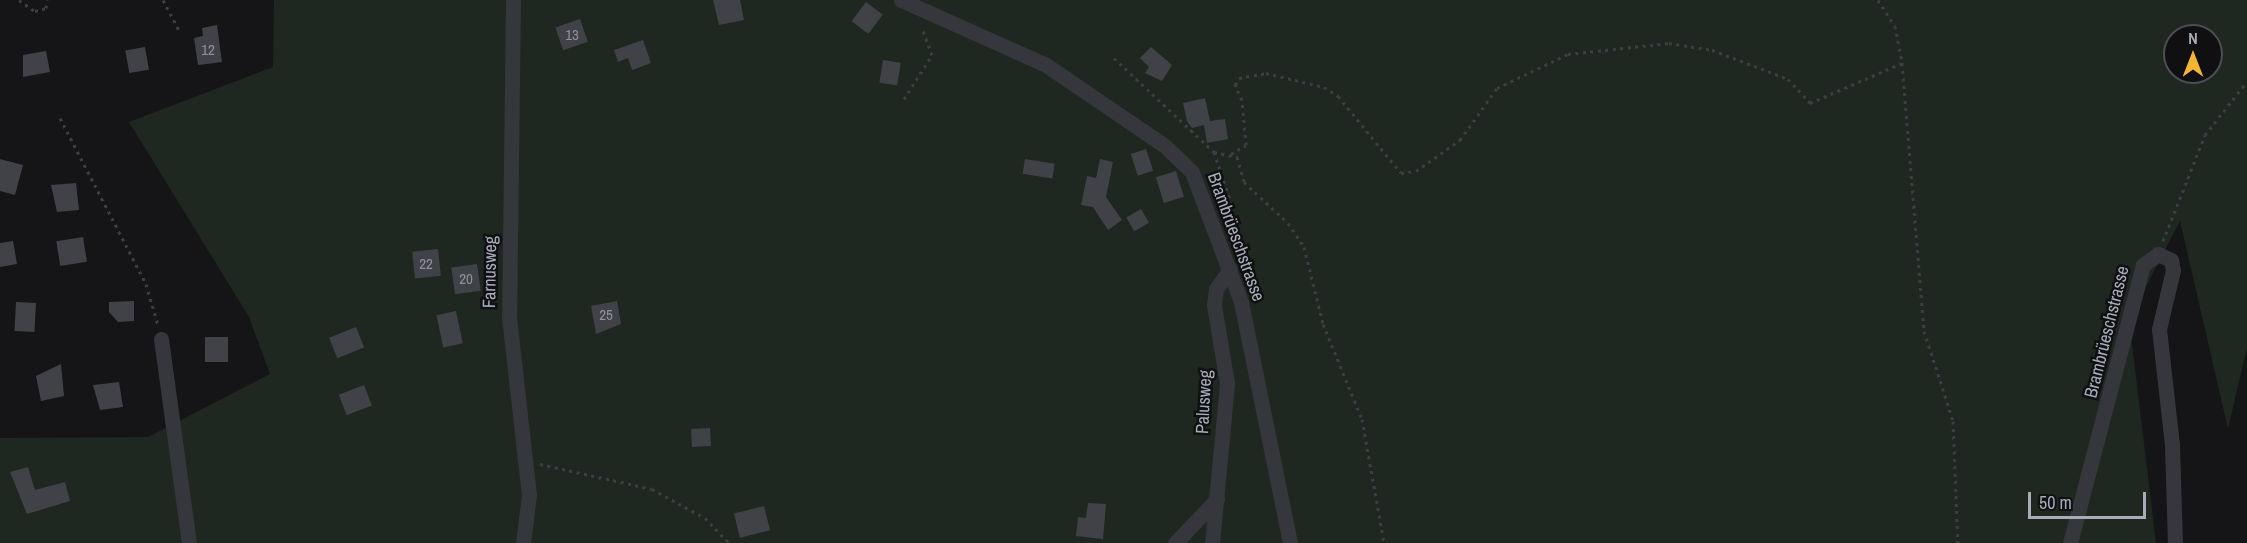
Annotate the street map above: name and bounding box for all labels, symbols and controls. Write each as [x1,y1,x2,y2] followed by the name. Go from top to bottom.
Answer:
[2163,24,2223,84] north arrow
[565,26,579,44] house number: 13
[2188,27,2198,49] text: N
[201,41,215,59] house number: 12
[1203,170,1269,304] street label: Brambrüeschstrasse
[479,236,501,308] street label: Farnusweg
[419,255,433,273] house number: 22
[2080,264,2134,400] street label: Brambrüeschstrasse
[459,270,473,288] house number: 20
[599,306,613,324] house number: 25
[1192,369,1216,435] street label: Palusweg
[2031,480,2150,518] scale bar
[2039,490,2072,515] text: 50 m

